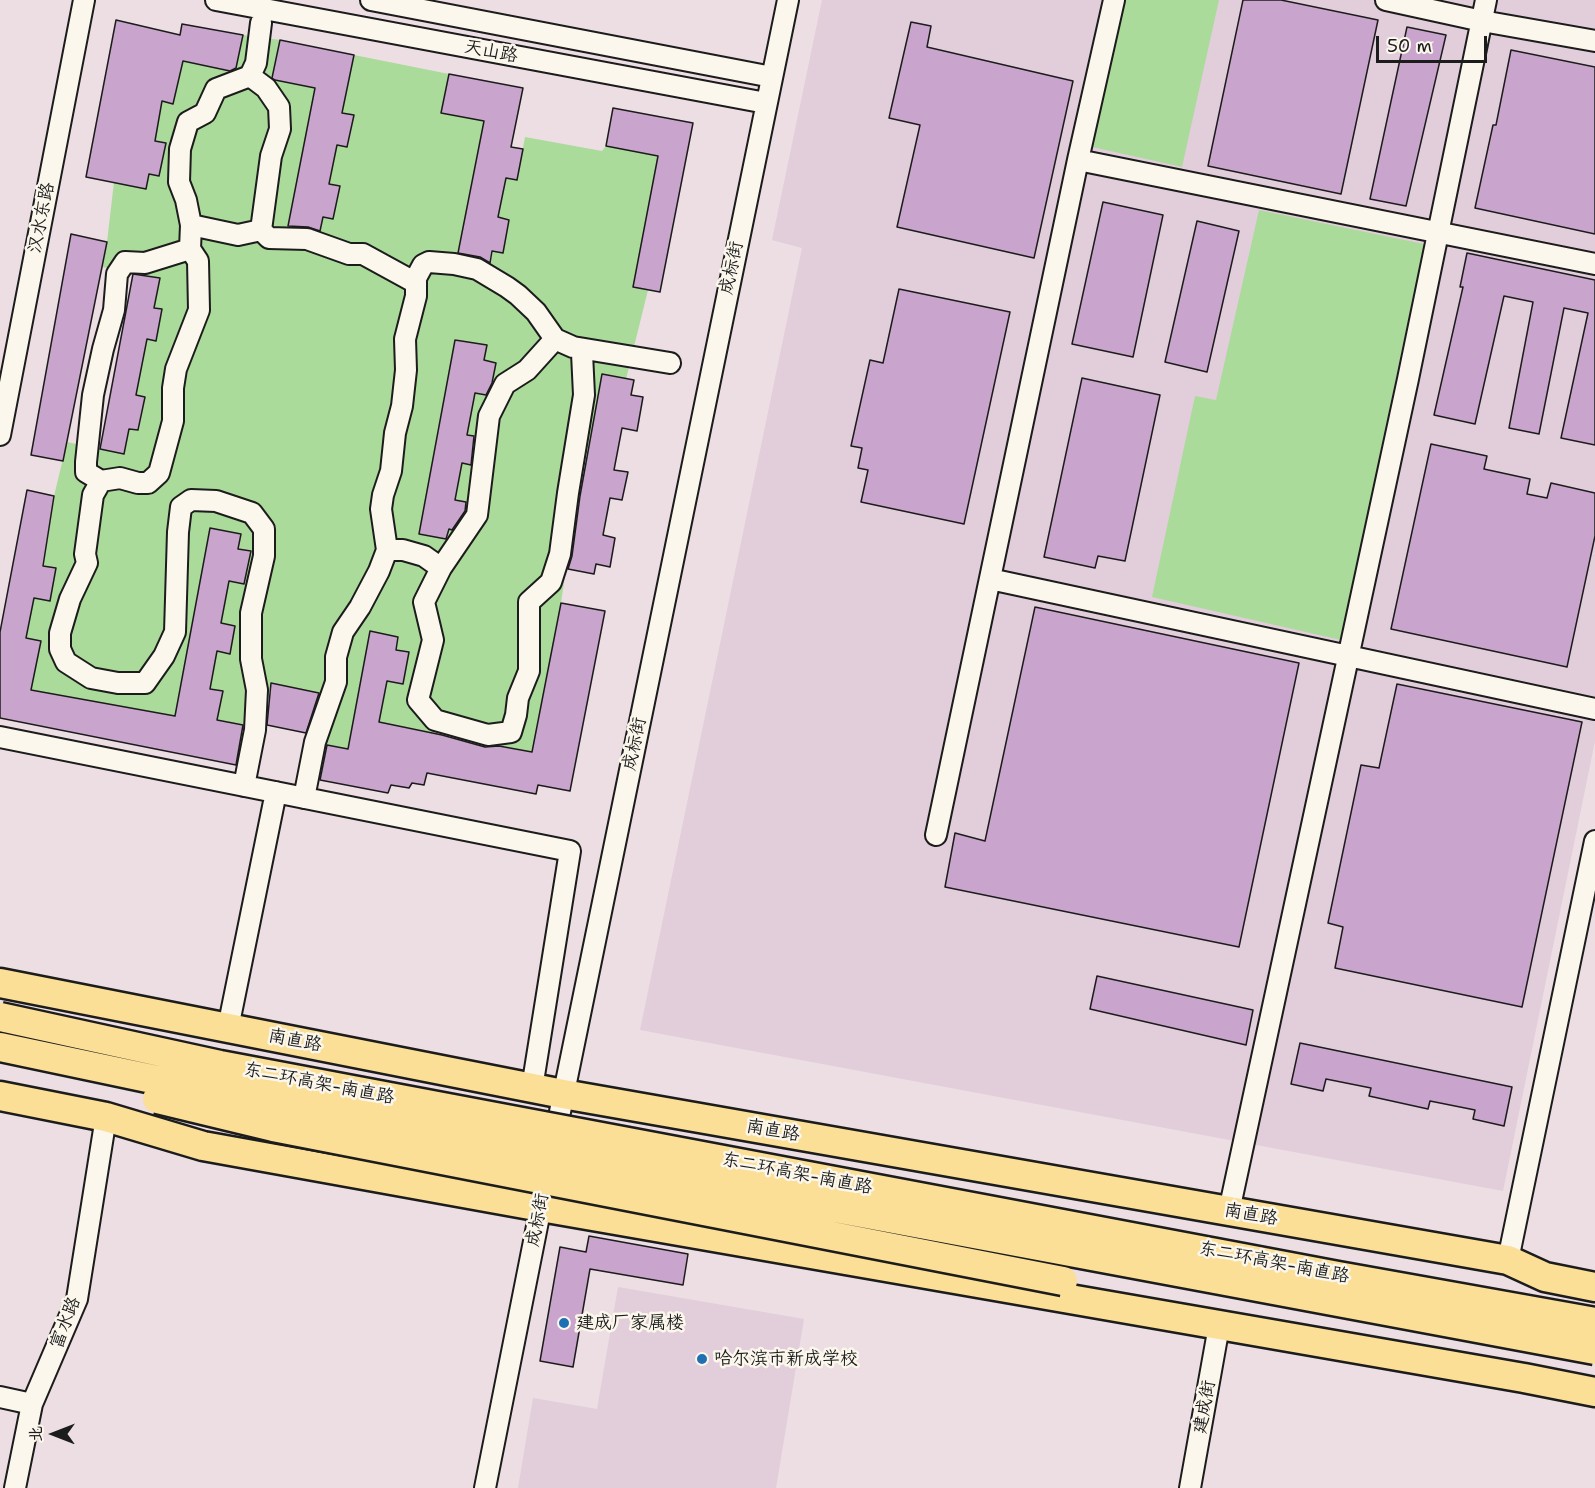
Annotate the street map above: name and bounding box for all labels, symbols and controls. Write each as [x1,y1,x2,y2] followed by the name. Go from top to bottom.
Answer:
[1379,24,1490,62] scale bar
[1387,34,1432,58] text: 50 m
[462,36,520,68] street label: 天山路
[25,181,59,255] street label: 汉水东路
[716,239,748,297] street label: 成标街
[619,715,651,773] street label: 成标街
[266,1025,324,1057] street label: 南直路
[242,1059,396,1109] street label: 东二环高架-南直路
[745,1116,801,1146] street label: 南直路
[720,1149,874,1199] street label: 东二环高架-南直路
[522,1191,554,1249] street label: 成标街
[1223,1200,1279,1230] street label: 南直路
[1197,1238,1351,1288] street label: 东二环高架-南直路
[46,1294,86,1352] street label: 富水路
[576,1312,684,1334] place label: 建成厂家属楼
[557,1316,571,1330] marker: 建成厂家属楼
[714,1348,858,1370] place label: 哈尔滨市新成学校
[695,1352,709,1366] marker: 哈尔滨市新成学校
[1190,1379,1220,1435] street label: 建成街
[24,1404,84,1464] north arrow
[25,1426,46,1442] text: 北

